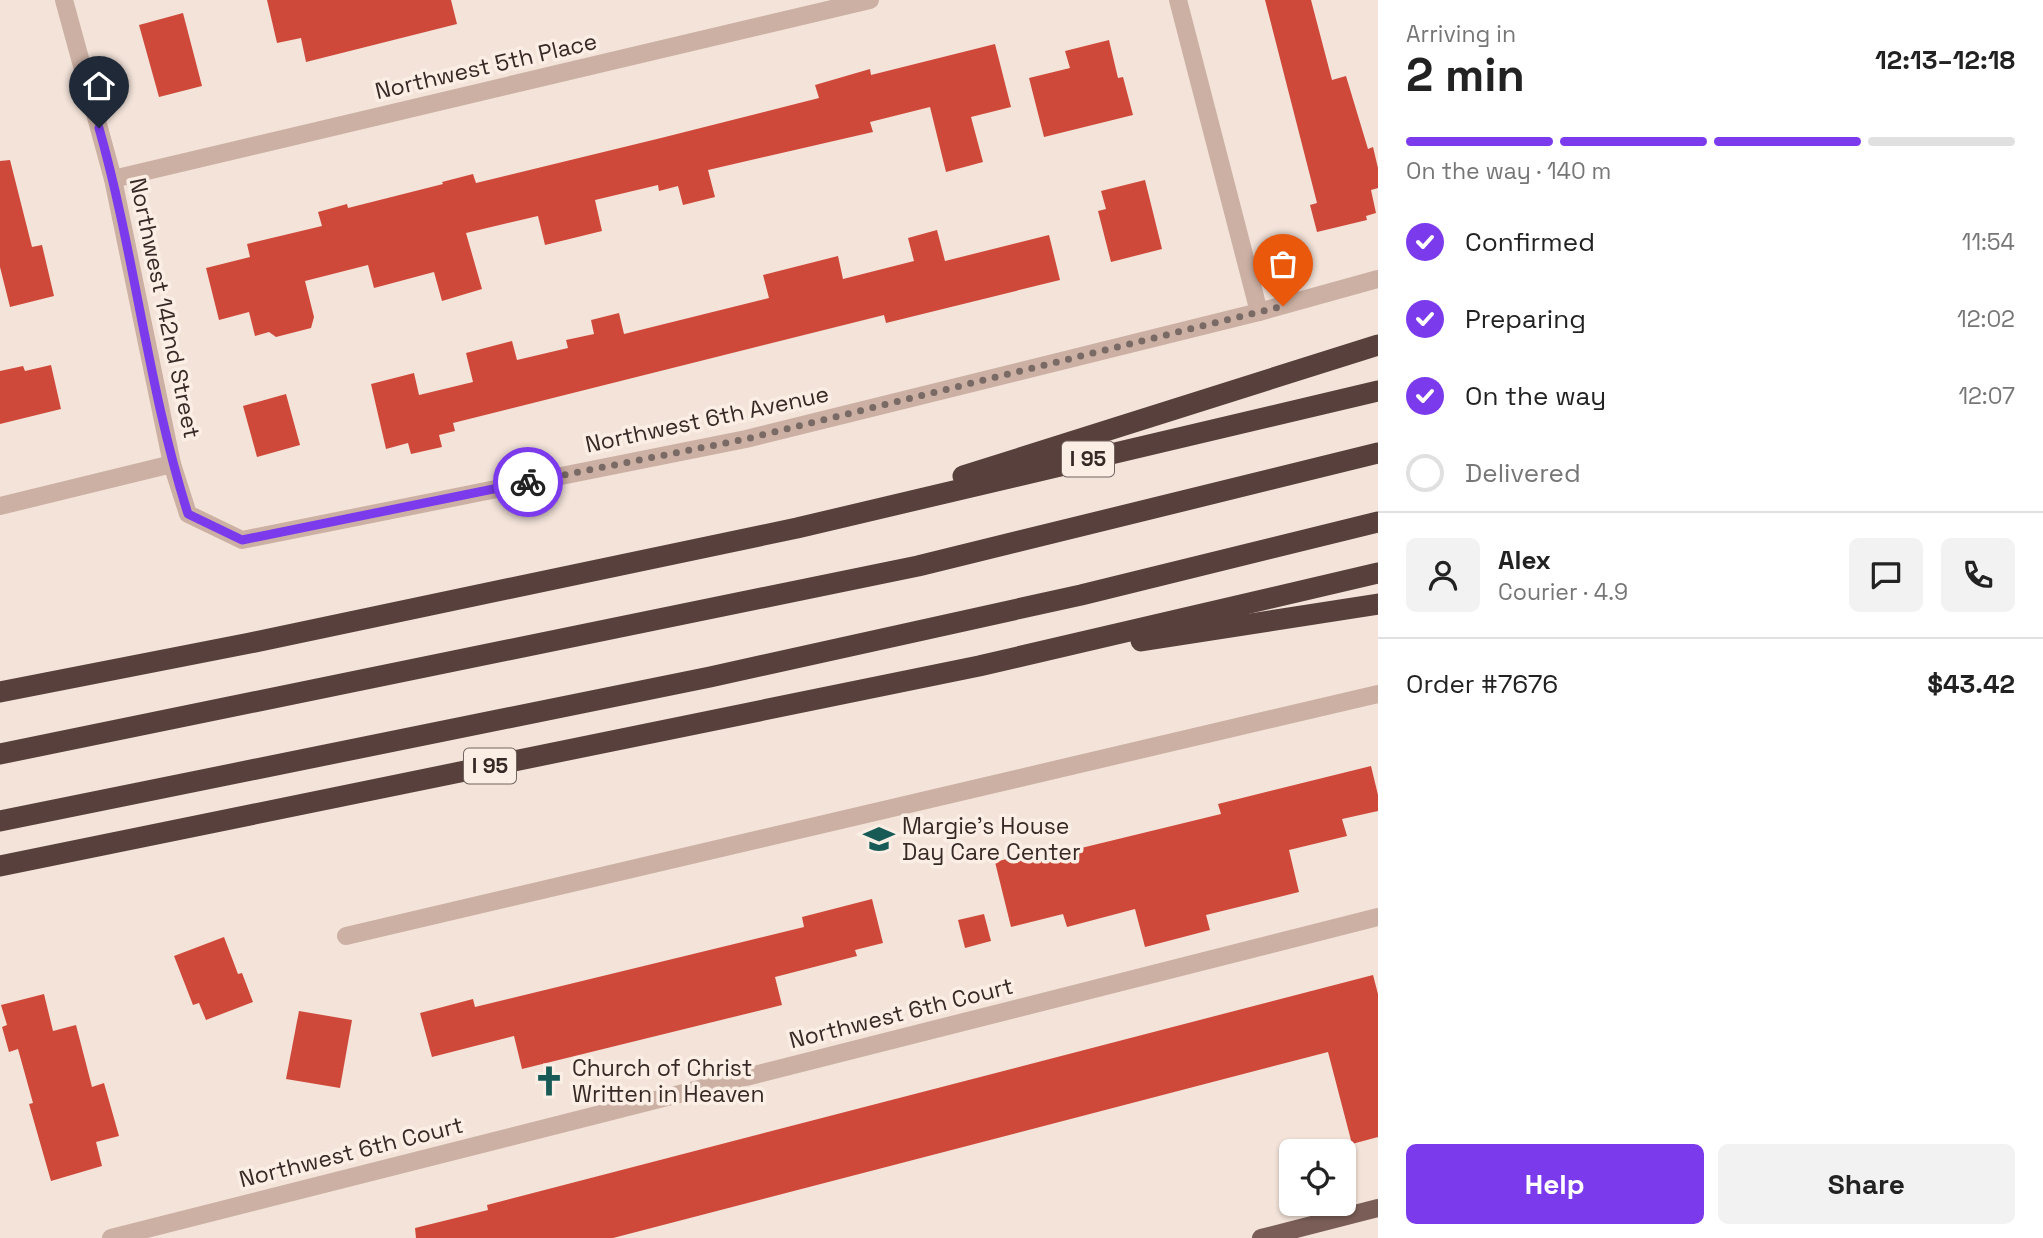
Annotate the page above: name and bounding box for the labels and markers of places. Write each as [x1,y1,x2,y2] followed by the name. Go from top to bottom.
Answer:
[69,56,129,128] pin
[1253,234,1313,306] pin
[902,811,1081,867] place label: Margie's House Day Care Center
[862,822,896,856] school or university icon: Margie's House Day Care Center
[572,1053,765,1109] place label: Church of Christ Written in Heaven
[532,1064,566,1098] church icon: Church of Christ Written in Heaven

